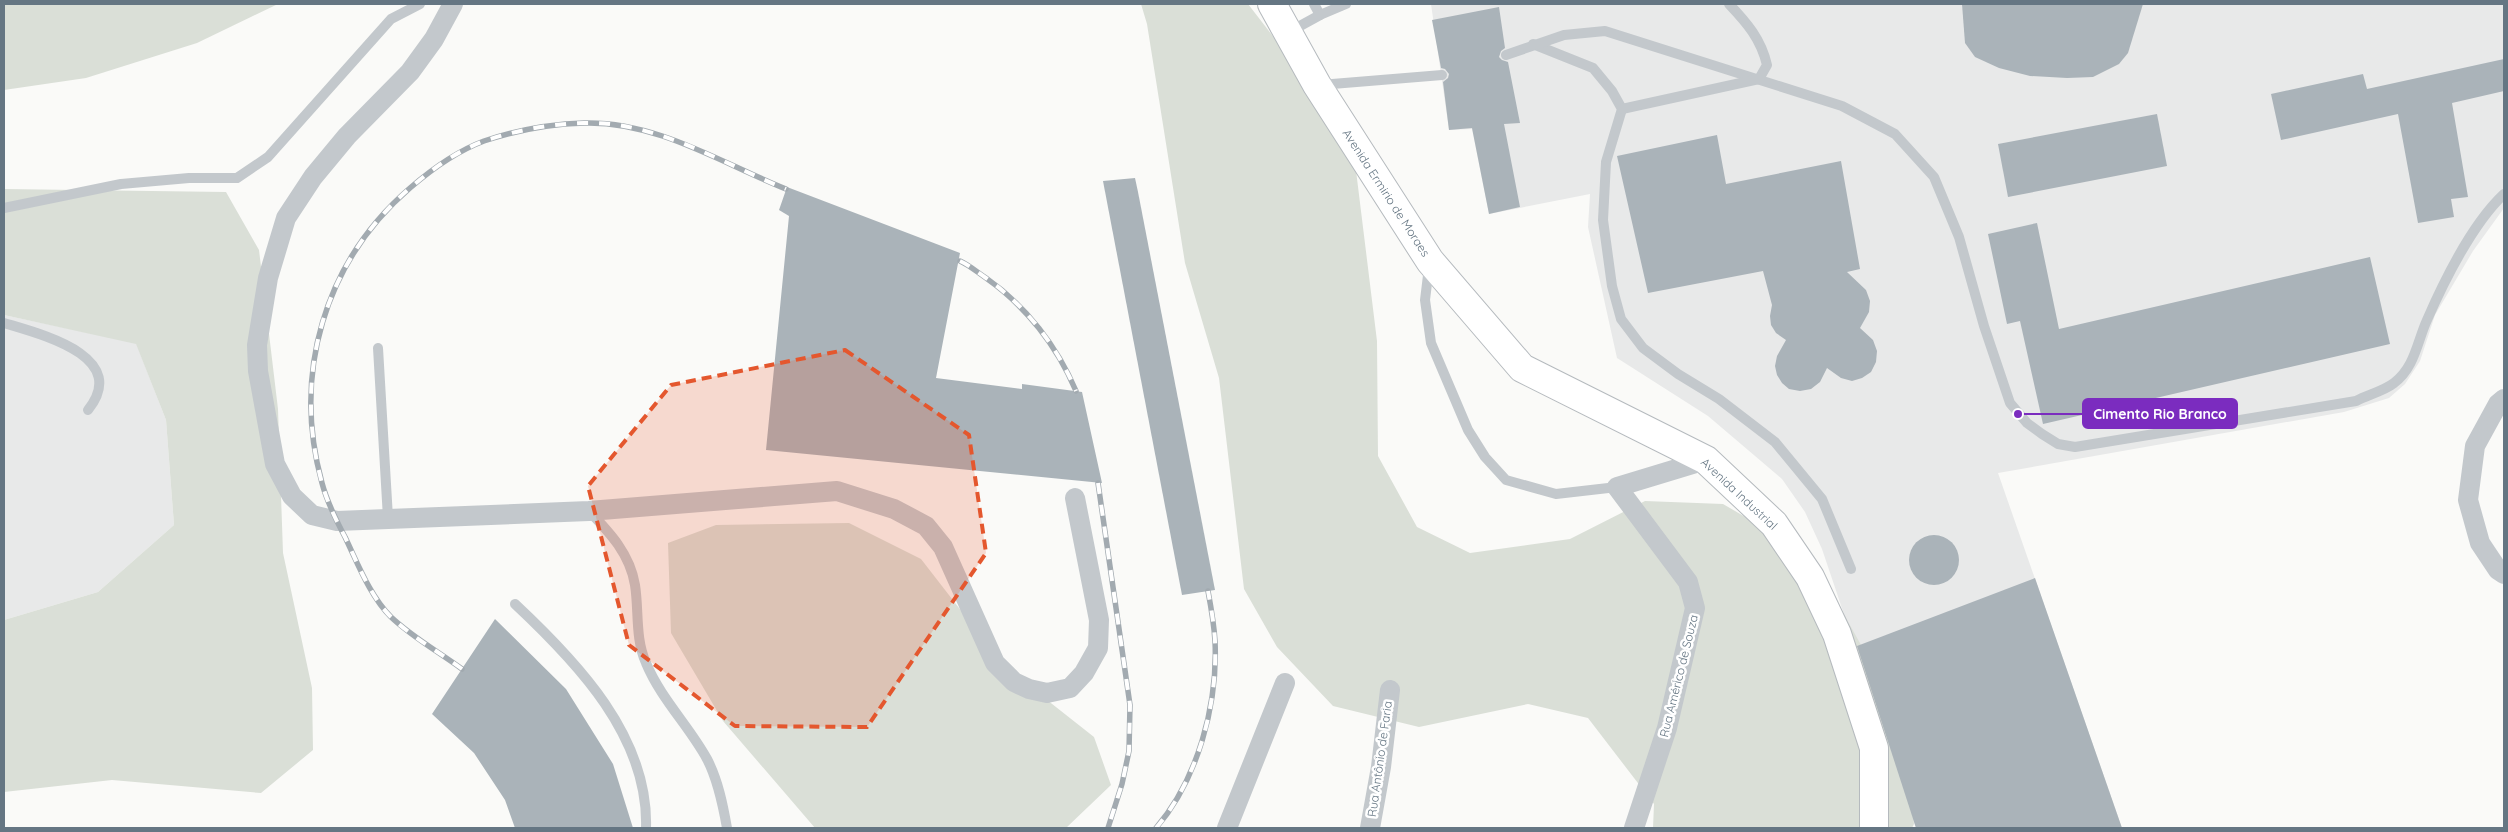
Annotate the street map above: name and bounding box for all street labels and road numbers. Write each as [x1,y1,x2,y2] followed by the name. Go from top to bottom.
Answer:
[1340,126,1434,260] street label: Avenida Ermirio de Moraes
[1698,454,1781,533] street label: Avenida Industrial
[1656,613,1701,739] street label: Rua Américo de Souza
[1364,700,1395,818] street label: Rua Antônio de Faria

